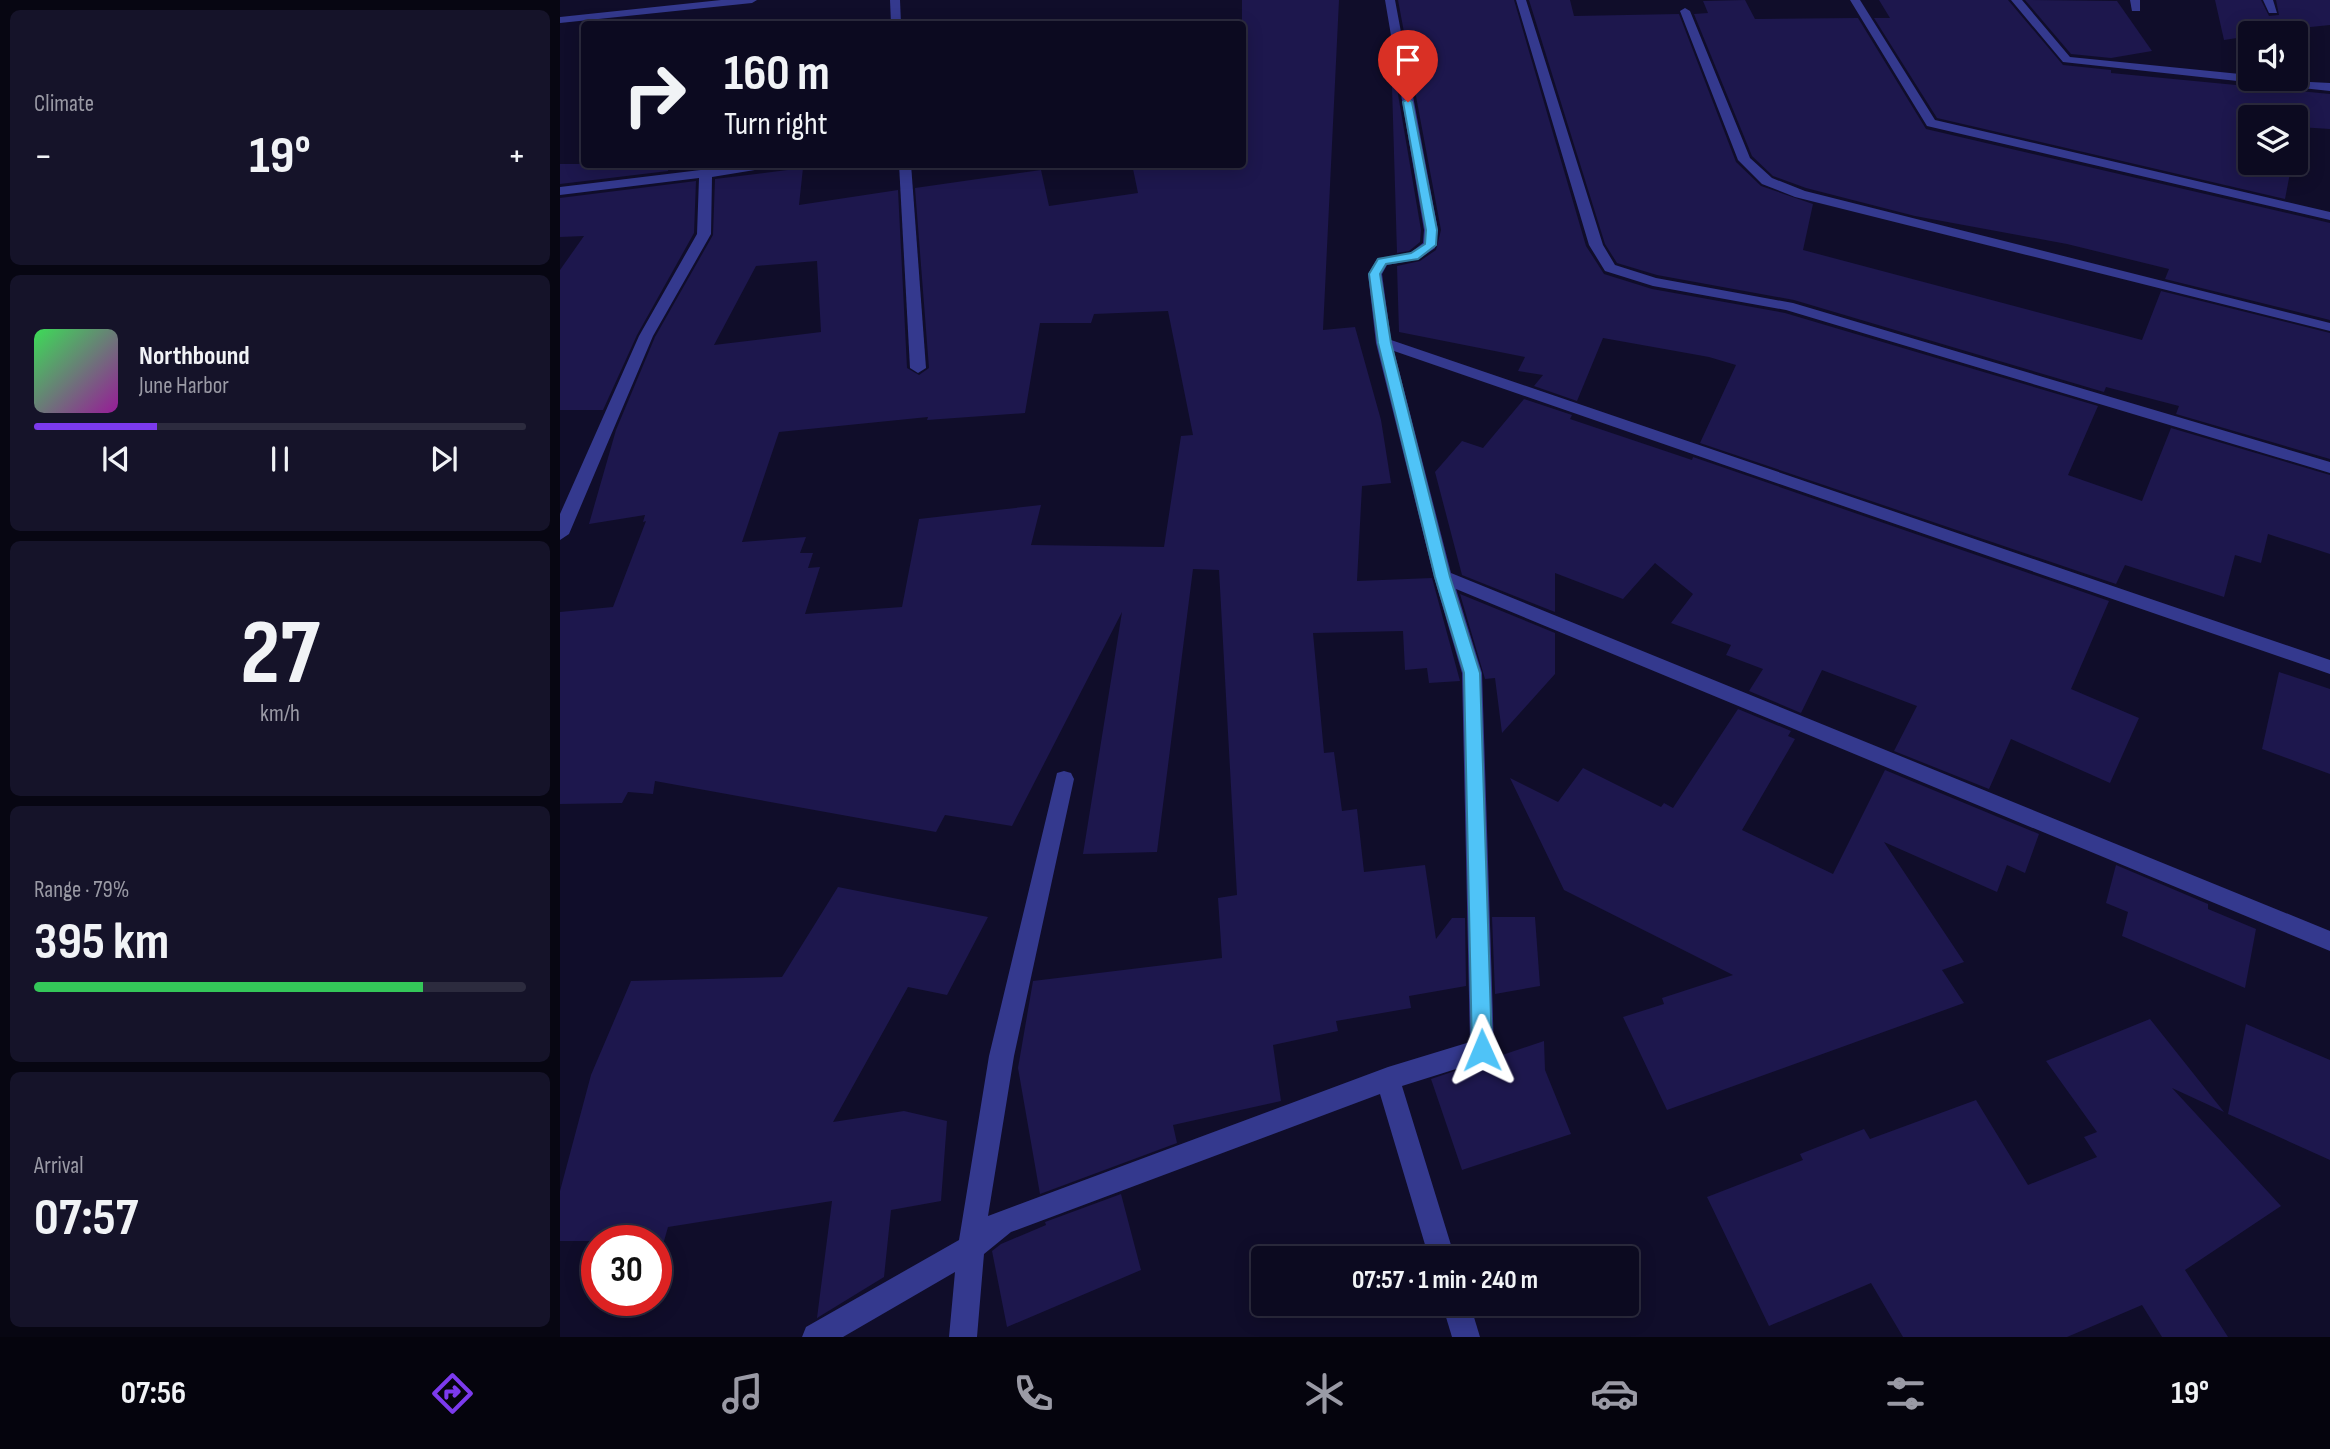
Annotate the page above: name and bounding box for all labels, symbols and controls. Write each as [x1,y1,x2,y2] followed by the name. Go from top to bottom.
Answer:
[2238,21,2308,175] map controls
[2238,21,2308,91] button: sound
[1378,30,1438,102] pin
[1389,41,1427,79] icon: arrive
[724,45,830,104] text: 160 m
[609,49,700,140] icon: right
[34,90,94,118] text: Climate
[724,105,828,144] text: Turn right
[2238,105,2308,175] button: layers
[249,125,311,188] text: 19°
[34,134,53,179] text: −
[507,134,526,179] text: +
[139,341,250,372] text: Northbound
[139,372,229,400] text: June Harbor
[97,440,135,478] icon: previous
[261,440,299,478] icon: pause
[425,440,463,478] icon: next
[240,600,320,709] text: 27
[260,700,300,728] text: km/h
[34,876,129,904] text: Range · 79%
[34,911,169,974] text: 395 km
[1445,1013,1519,1087] position arrow
[34,1152,83,1180] text: Arrival
[34,1187,138,1250] text: 07:57
[581,1225,672,1316] speed limit sign: 30
[1352,1265,1538,1296] text: 07:57 · 1 min · 240 m
[428,1369,477,1418] icon: directions
[718,1369,767,1418] icon: music
[1009,1369,1058,1418] icon: phone
[1300,1369,1349,1418] icon: climate
[1590,1369,1639,1418] icon: car
[1881,1369,1930,1418] icon: filters
[121,1374,186,1413] text: 07:56
[2171,1374,2209,1413] text: 19°

